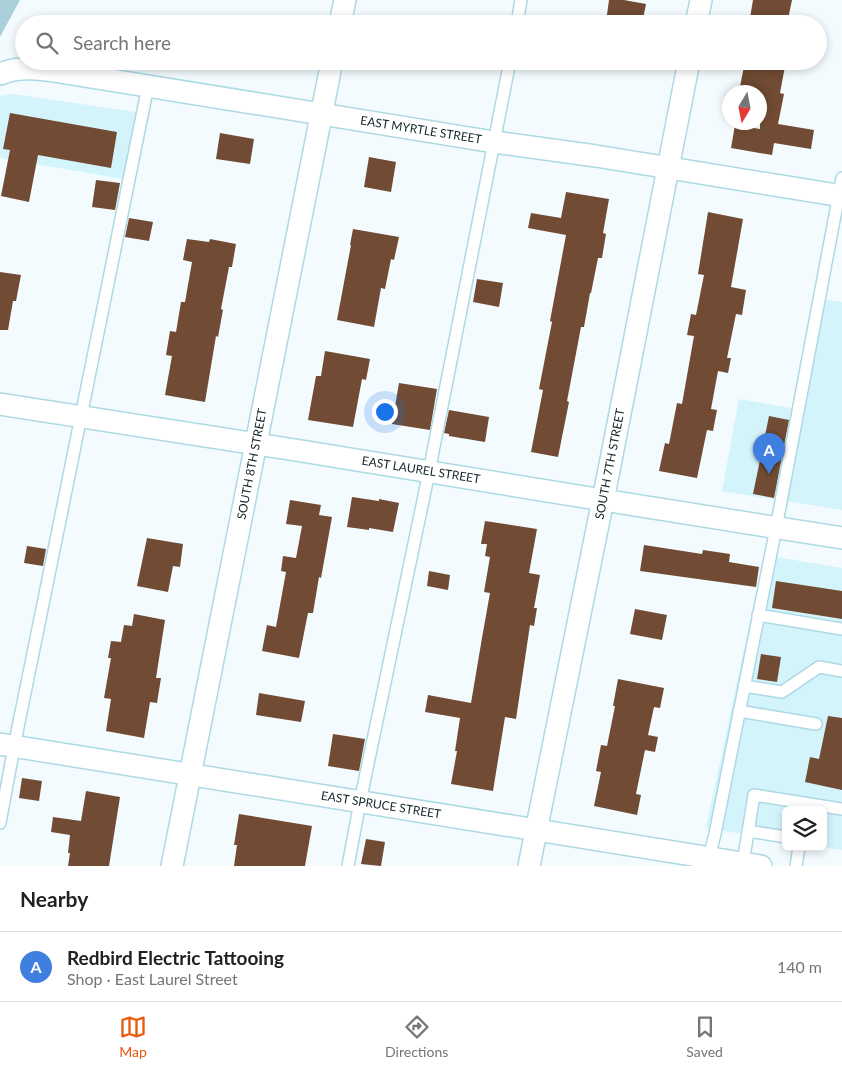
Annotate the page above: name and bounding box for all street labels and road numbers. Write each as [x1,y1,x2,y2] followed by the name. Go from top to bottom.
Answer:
[359,113,483,146] street label: EAST MYRTLE STREET
[233,407,270,521] street label: SOUTH 8TH STREET
[591,407,628,521] street label: SOUTH 7TH STREET
[361,453,481,486] street label: EAST LAUREL STREET
[320,788,442,821] street label: EAST SPRUCE STREET

